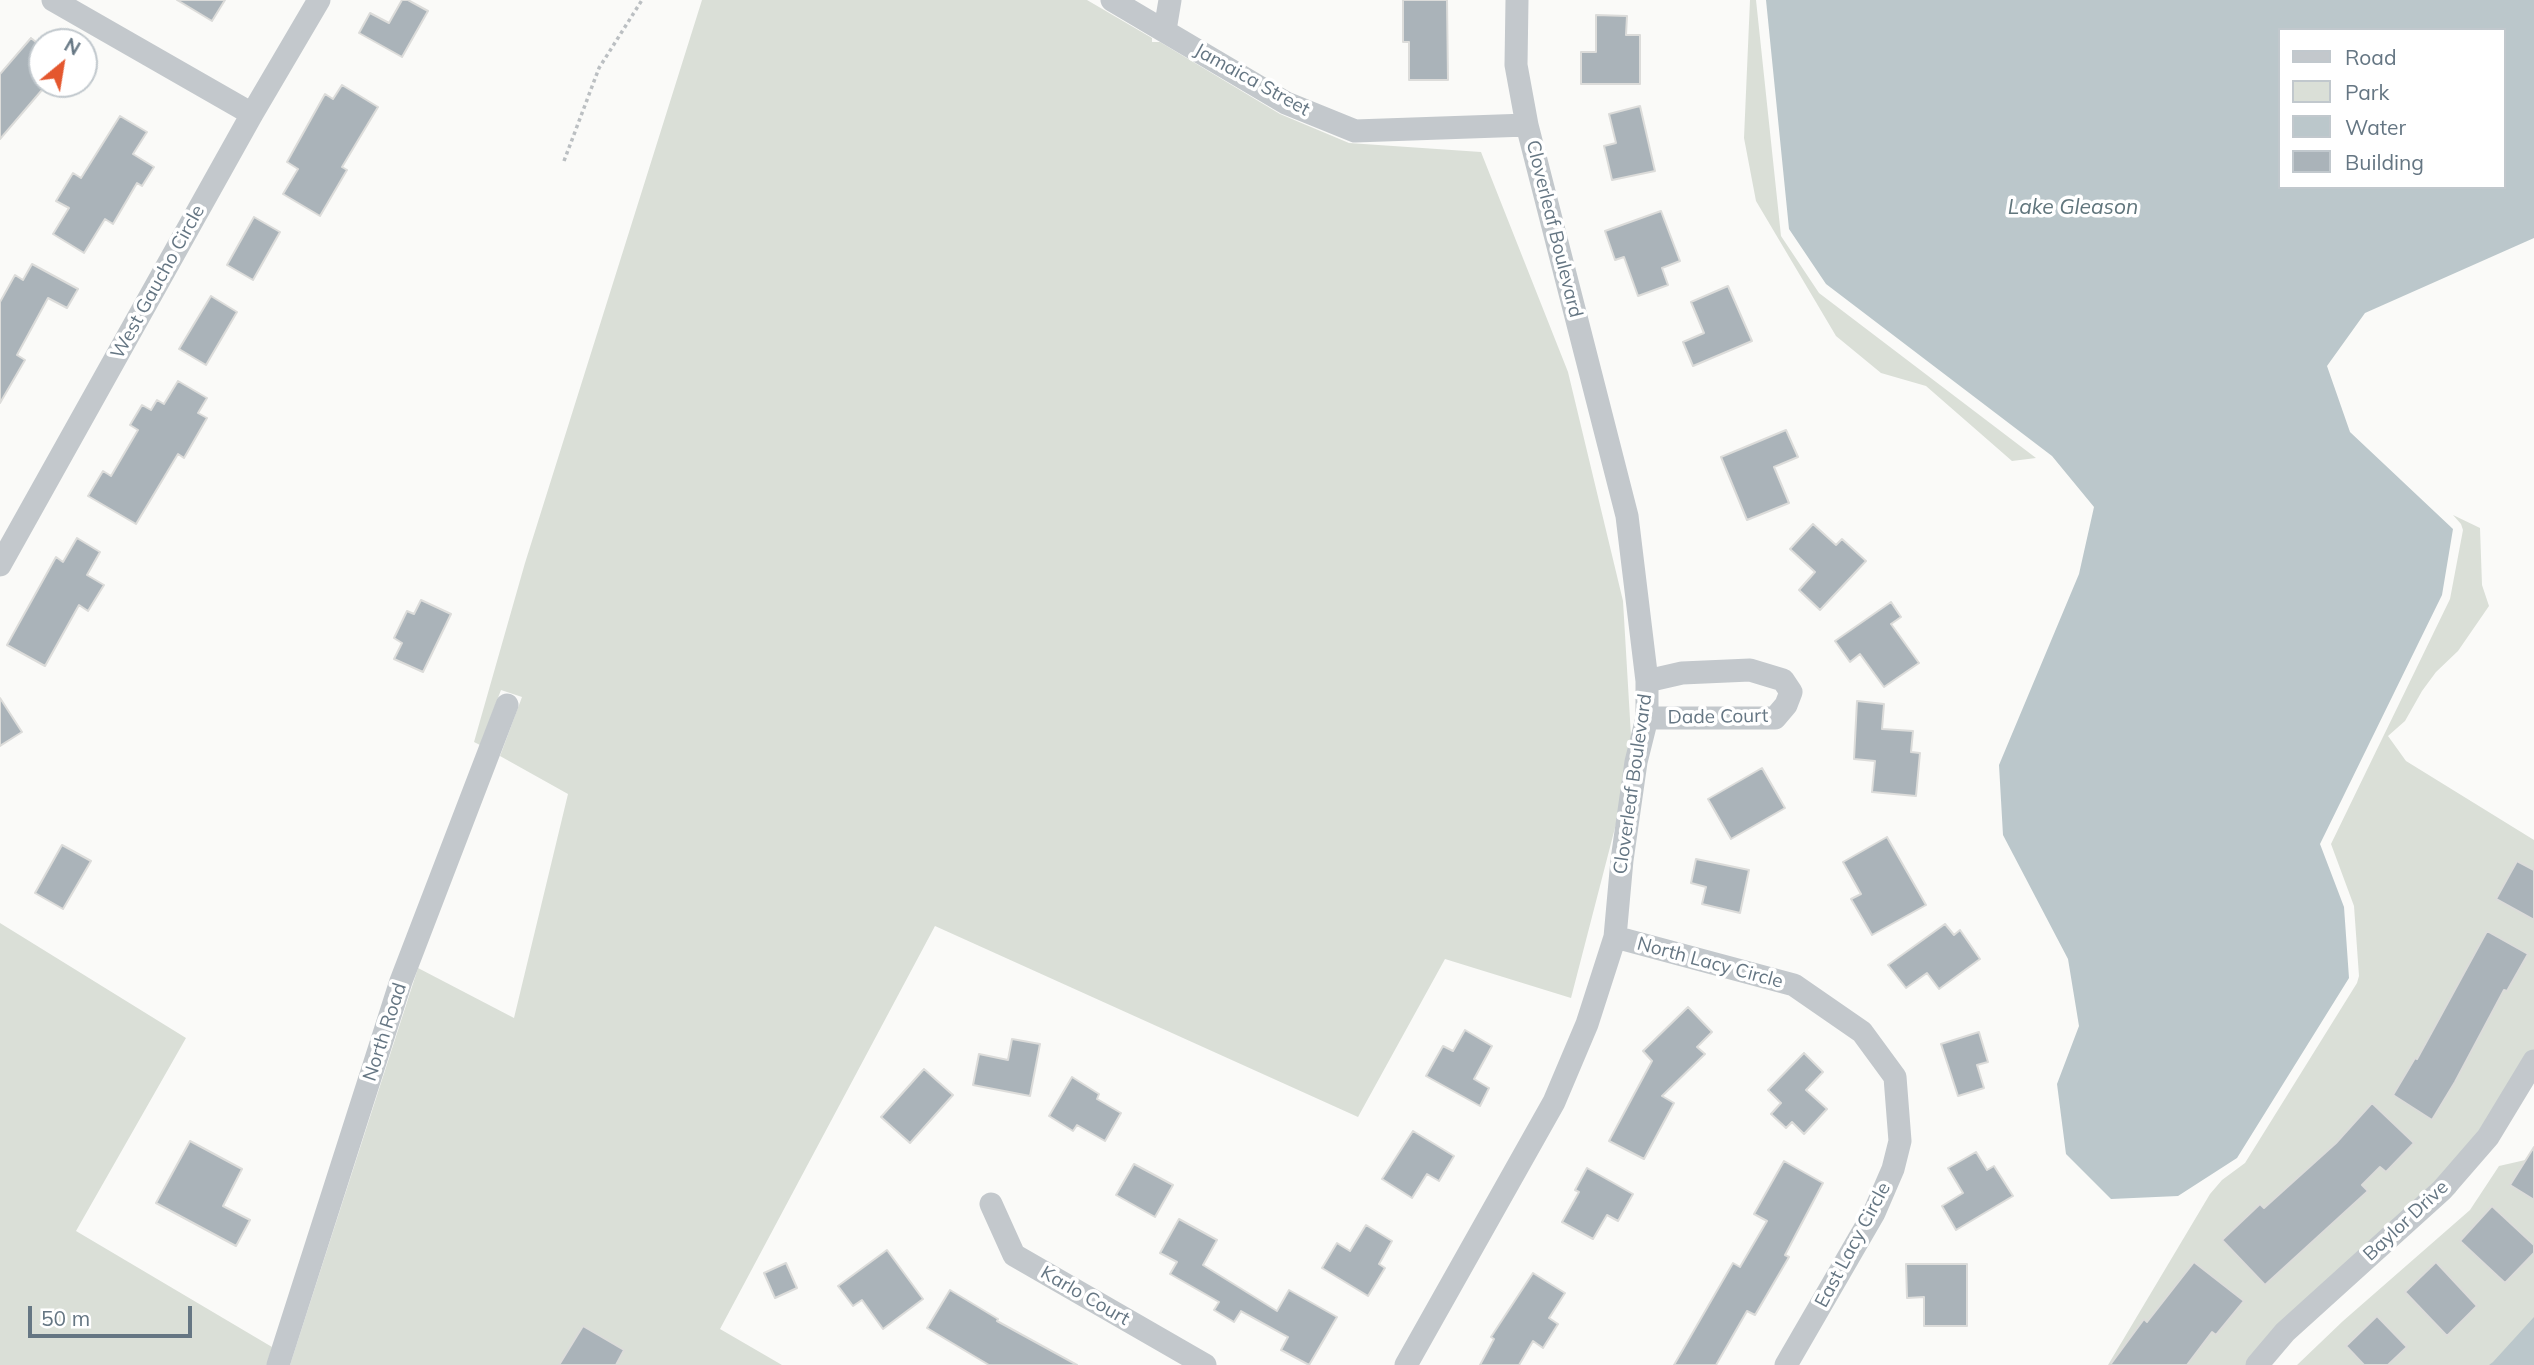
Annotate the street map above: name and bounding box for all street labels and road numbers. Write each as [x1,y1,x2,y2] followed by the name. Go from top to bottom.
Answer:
[1190,39,1314,121] street label: Jamaica Street
[1521,138,1587,320] street label: Cloverleaf Boulevard
[106,201,210,363] street label: West Gaucho Circle
[1609,692,1657,876] street label: Cloverleaf Boulevard
[1668,705,1768,729] street label: Dade Court
[1635,933,1785,993] street label: North Lacy Circle
[358,980,412,1084] street label: North Road
[2359,1176,2453,1266] street label: Baylor Drive
[1810,1179,1896,1311] street label: East Lacy Circle
[1036,1261,1134,1331] street label: Karlo Court

